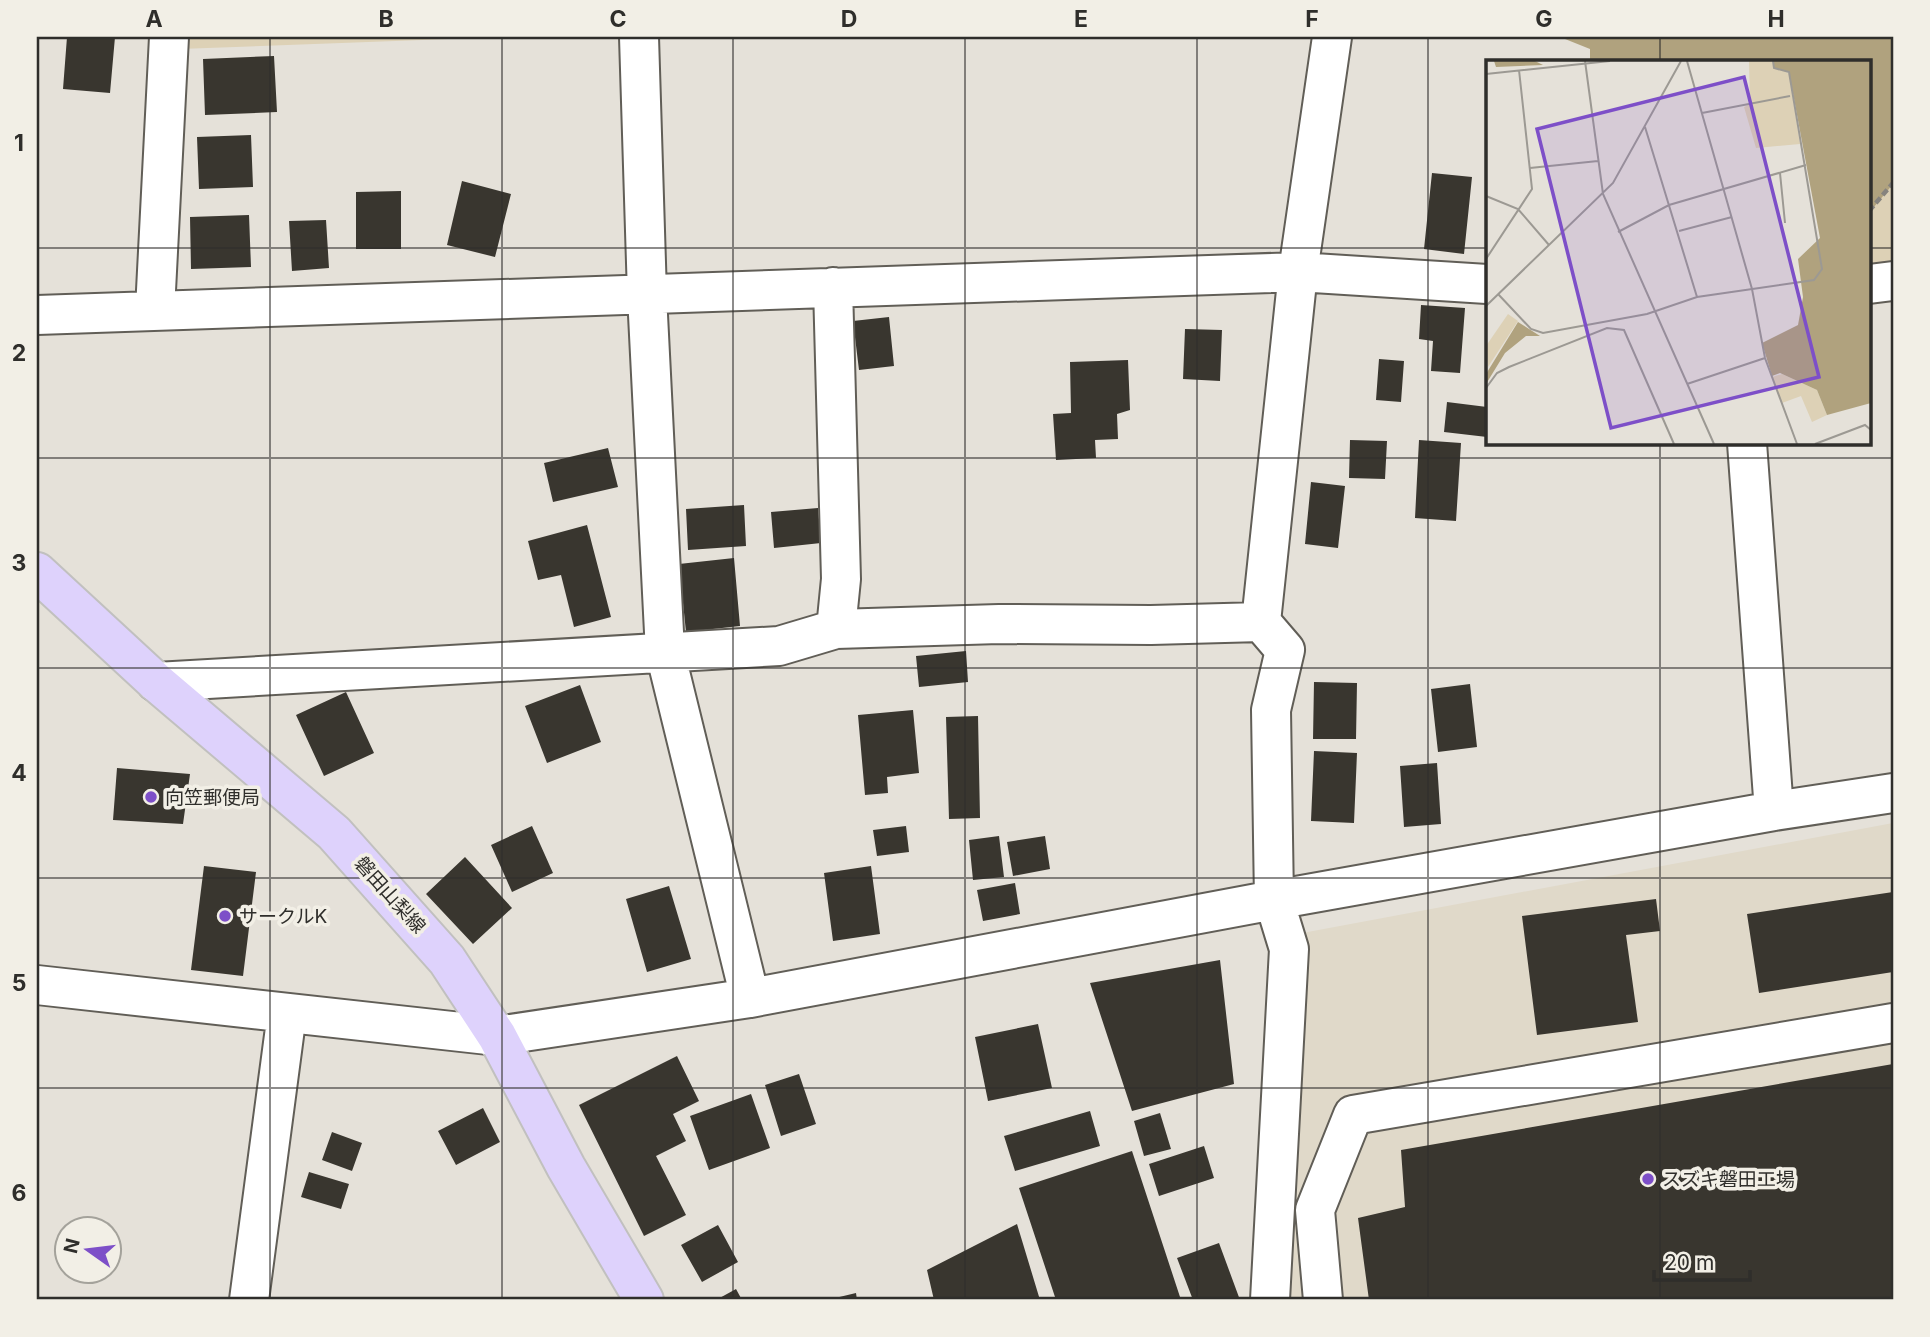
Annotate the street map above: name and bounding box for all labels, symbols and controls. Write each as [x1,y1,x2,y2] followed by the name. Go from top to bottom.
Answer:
[145,5,163,33] text: A
[378,5,394,33] text: B
[609,5,627,33] text: C
[841,5,857,33] text: D
[1074,5,1088,33] text: E
[1305,5,1319,33] text: F
[1535,5,1553,33] text: G
[1767,5,1785,33] text: H
[1486,60,1870,444] inset map
[14,129,24,157] text: 1
[12,339,26,367] text: 2
[12,549,26,577] text: 3
[11,759,27,787] text: 4
[165,786,260,809] place label: 向笠郵便局
[143,789,159,805] marker: 向笠郵便局
[350,852,430,938] street label: 磐田山梨線
[239,905,327,928] place label: サークルK
[217,908,233,924] marker: サークルK
[12,969,26,997] text: 5
[1662,1168,1795,1191] place label: スズキ磐田工場
[1640,1171,1656,1187] marker: スズキ磐田工場
[12,1179,26,1207] text: 6
[52,1214,122,1284] north arrow
[59,1236,85,1256] text: N
[1654,1239,1750,1283] scale bar
[1664,1250,1714,1275] text: 20 m

